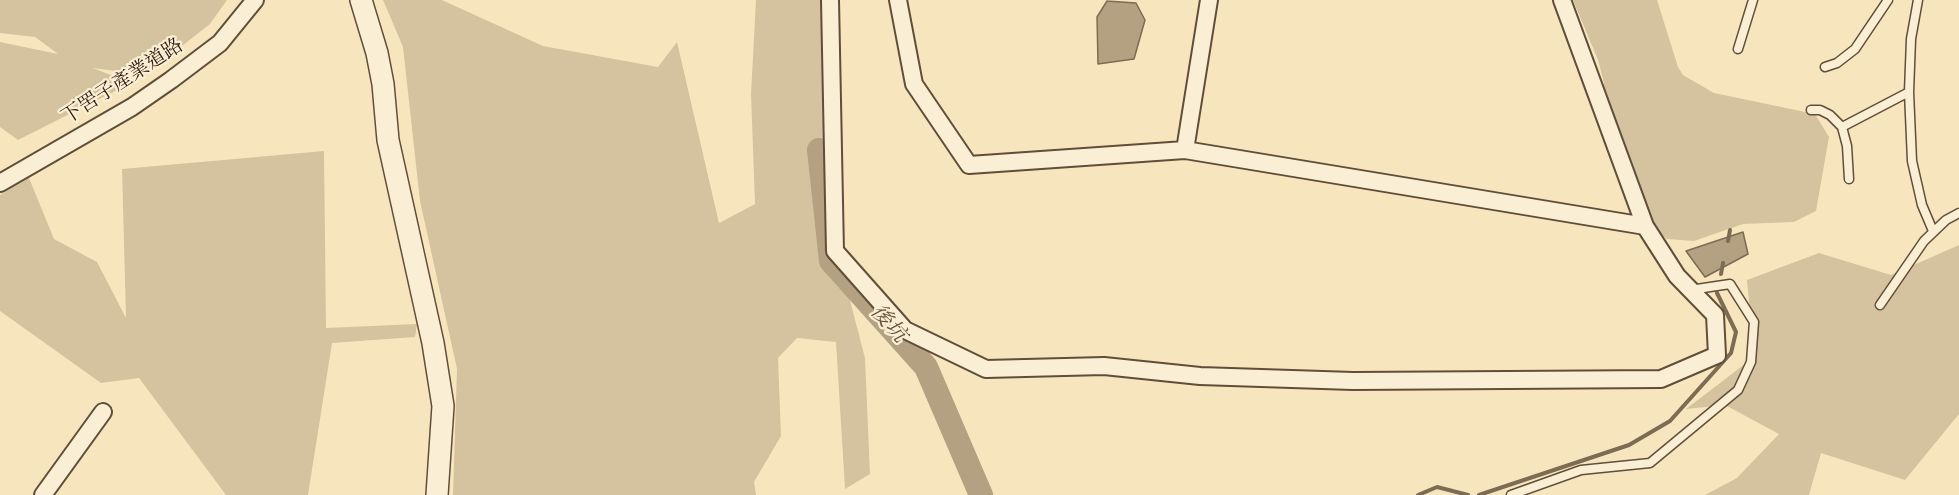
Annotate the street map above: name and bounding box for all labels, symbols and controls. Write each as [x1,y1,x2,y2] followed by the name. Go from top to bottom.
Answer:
[58,34,188,130] street label: 下罟子產業道路
[865,300,911,348] water label: 後坑

